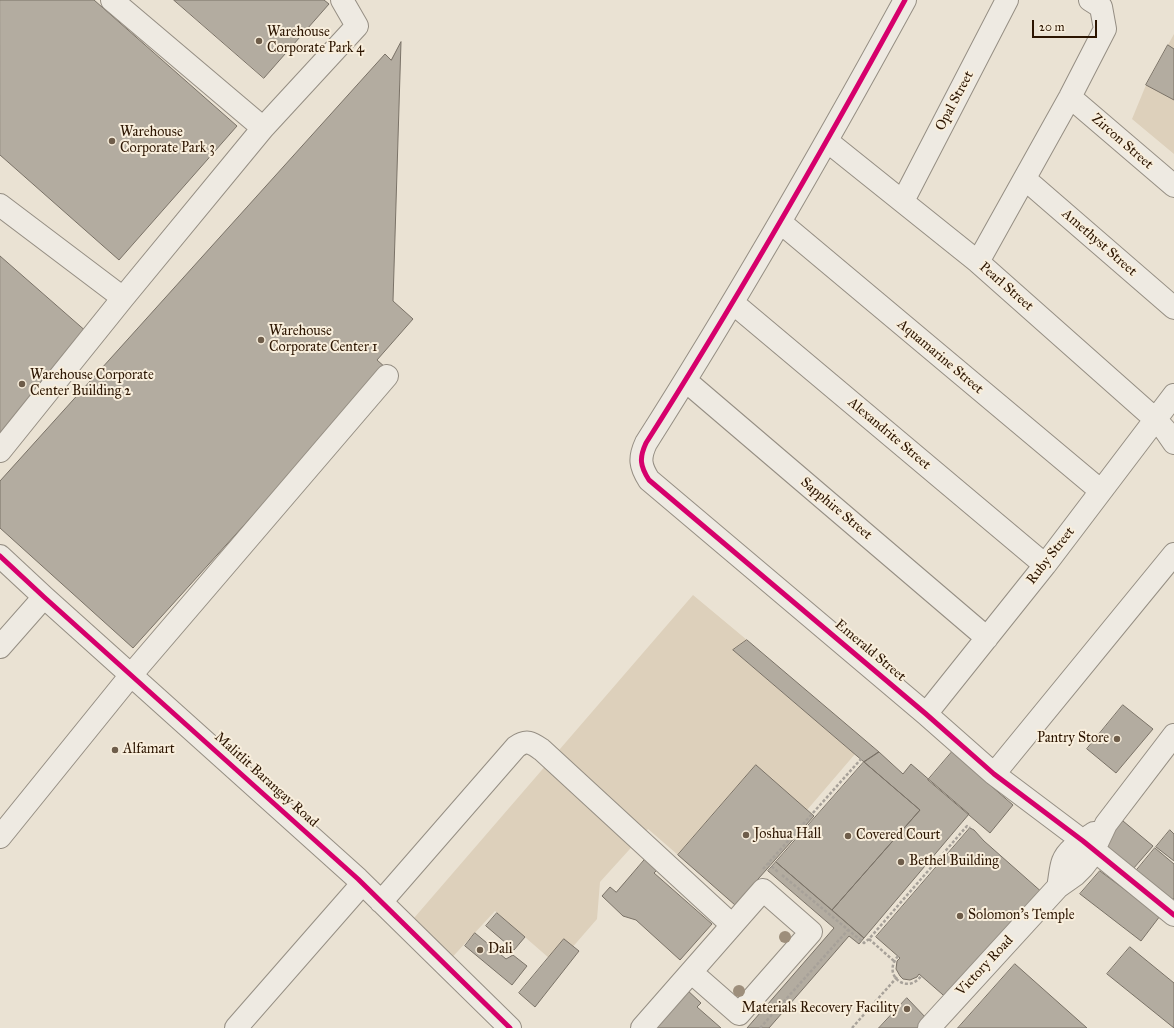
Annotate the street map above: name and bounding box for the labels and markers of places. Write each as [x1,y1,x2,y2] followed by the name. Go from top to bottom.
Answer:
[267,25,364,58] place label: Warehouse Corporate Park 4
[254,36,264,46] marker: Warehouse Corporate Park 4
[120,125,215,158] place label: Warehouse Corporate Park 3
[107,136,117,146] marker: Warehouse Corporate Park 3
[269,324,377,356] place label: Warehouse Corporate Center 1
[256,335,266,345] marker: Warehouse Corporate Center 1
[30,368,154,400] place label: Warehouse Corporate Center Building 2
[17,379,27,389] marker: Warehouse Corporate Center Building 2
[1037,731,1109,747] place label: Pantry Store
[1112,734,1122,744] marker: Pantry Store
[123,742,175,758] place label: Alfamart
[110,745,120,755] marker: Alfamart
[754,827,821,843] place label: Joshua Hall
[856,828,940,844] place label: Covered Court
[741,830,751,840] marker: Joshua Hall
[843,831,853,841] marker: Covered Court
[909,854,999,870] place label: Bethel Building
[896,857,906,867] marker: Bethel Building
[968,908,1074,924] place label: Solomon's Temple
[955,911,965,921] marker: Solomon's Temple
[488,942,513,958] place label: Dali
[475,945,485,955] marker: Dali
[742,1001,899,1017] place label: Materials Recovery Facility
[902,1004,912,1014] marker: Materials Recovery Facility

